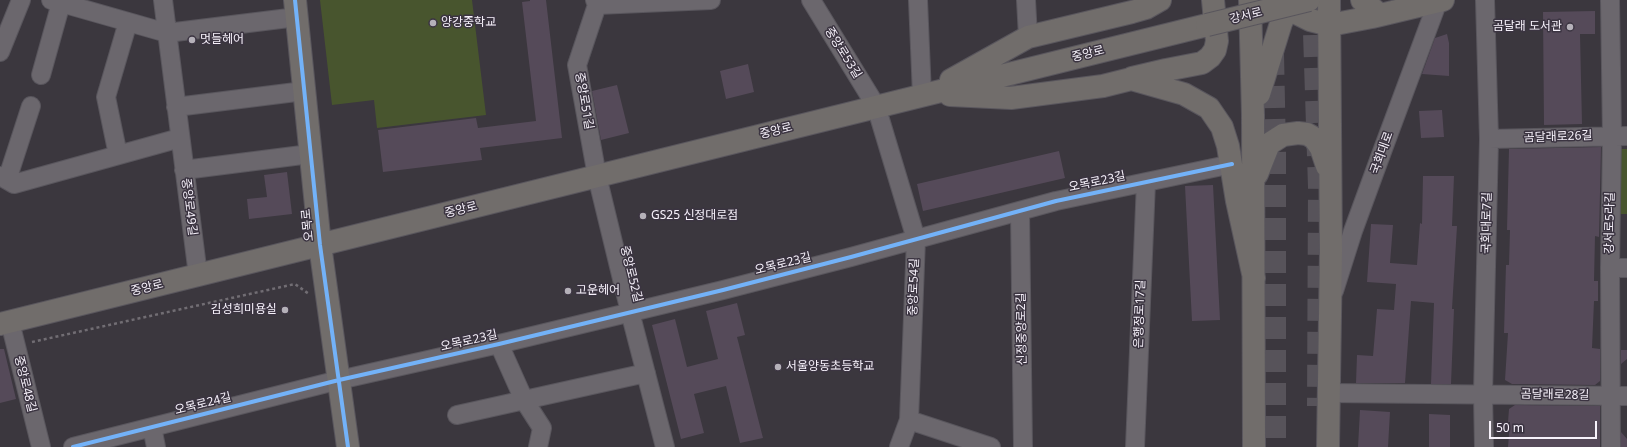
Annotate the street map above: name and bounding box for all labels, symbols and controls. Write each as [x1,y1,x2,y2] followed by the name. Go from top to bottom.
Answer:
[1228,5,1264,27] street label: 강서로
[441,16,496,30] place label: 양강중학교
[428,18,438,28] marker: 양강중학교
[1493,20,1562,34] place label: 곰달래 도서관
[1565,22,1575,32] marker: 곰달래 도서관
[822,25,864,81] street label: 중앙로53길
[200,33,244,47] place label: 멋들헤어
[187,35,197,45] marker: 멋들헤어
[1070,43,1106,65] street label: 중앙로
[572,71,596,131] street label: 중앙로51길
[758,120,794,142] street label: 중앙로
[1523,129,1593,145] street label: 곰달래로26길
[1368,130,1396,176] street label: 국회대로
[1067,169,1127,195] street label: 오목로23길
[178,177,200,237] street label: 중앙로49길
[1479,192,1495,254] street label: 국회대로7길
[1602,192,1618,254] street label: 강서로5라길
[443,199,479,221] street label: 중앙로
[299,208,317,242] street label: 오목로
[651,209,738,223] place label: GS25 신정대로점
[638,211,648,221] marker: GS25 신정대로점
[617,244,645,304] street label: 중앙로52길
[753,250,813,278] street label: 오목로23길
[906,258,922,316] street label: 중앙로54길
[129,277,165,299] street label: 중앙로
[1132,279,1148,349] street label: 은행정로17길
[576,284,620,298] place label: 고운헤어
[563,286,573,296] marker: 고운헤어
[1014,292,1030,366] street label: 신정중앙로2길
[211,303,277,317] place label: 김성희미용실
[280,305,290,315] marker: 김성희미용실
[439,327,499,355] street label: 오목로23길
[11,354,39,414] street label: 중앙로48길
[786,360,874,374] place label: 서울양동초등학교
[773,362,783,372] marker: 서울양동초등학교
[1520,387,1590,403] street label: 곰달래로28길
[173,390,233,418] street label: 오목로24길
[1491,413,1599,439] scale bar
[1496,419,1524,436] text: 50 m

